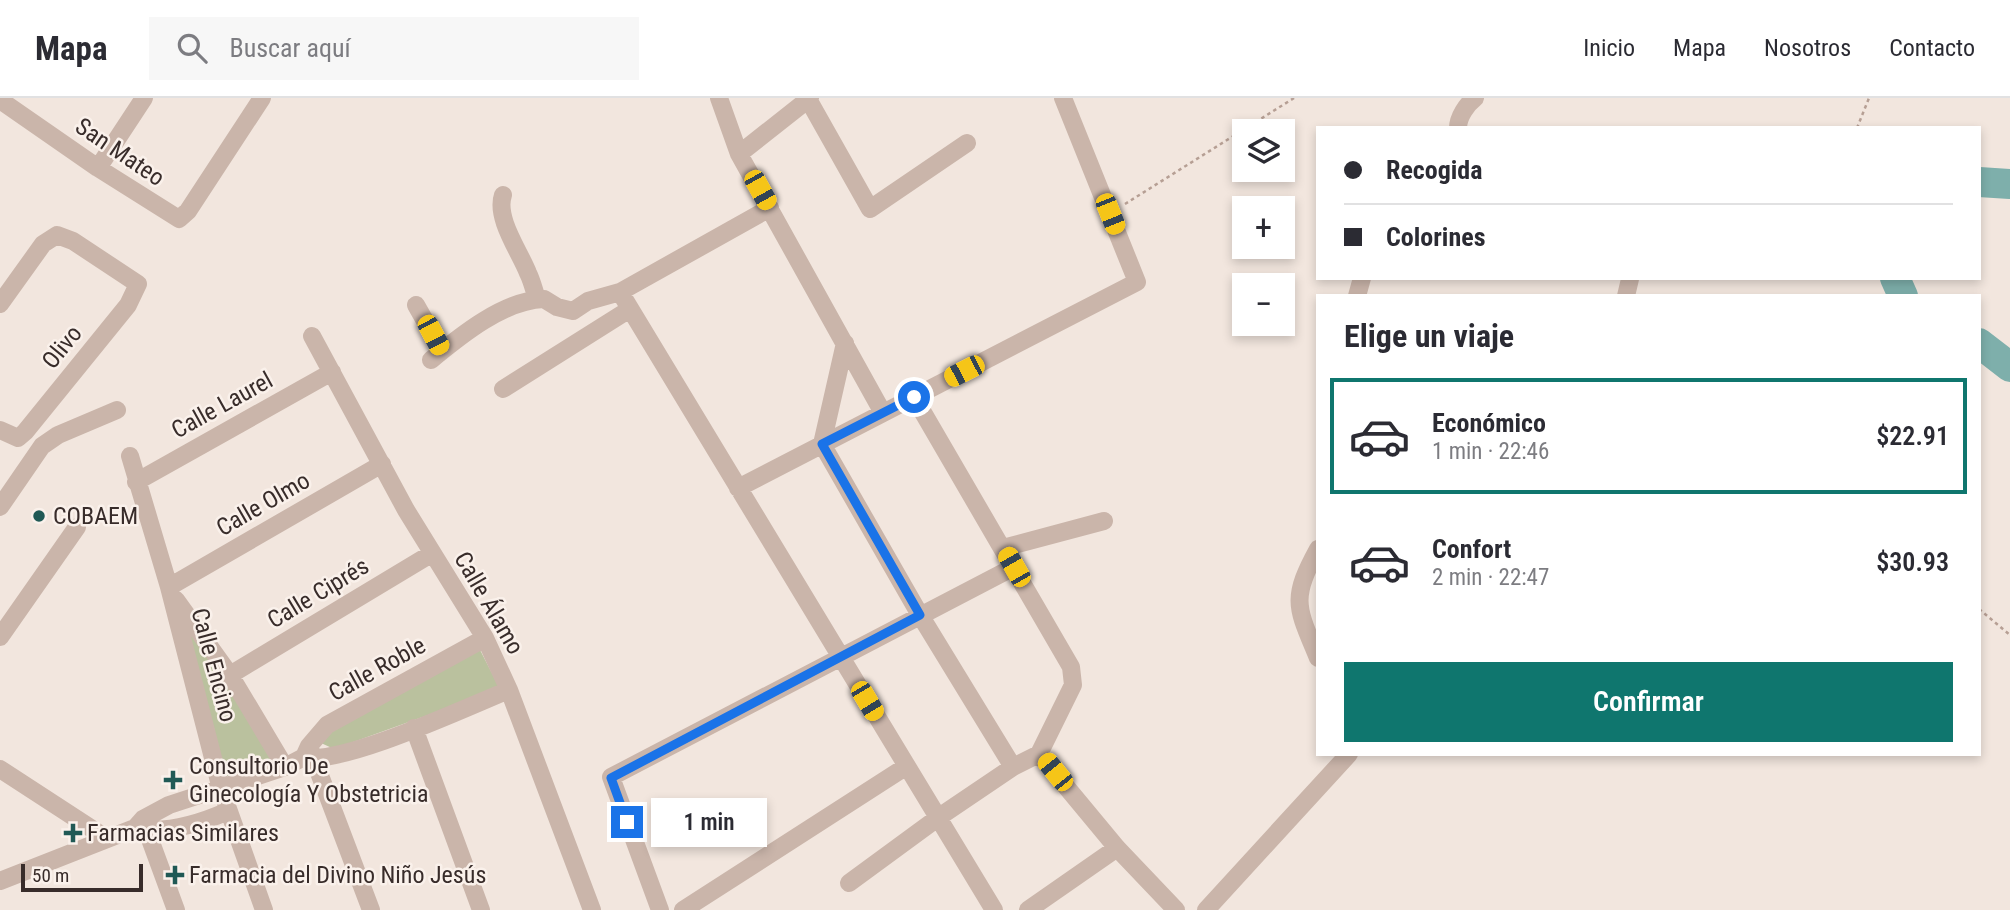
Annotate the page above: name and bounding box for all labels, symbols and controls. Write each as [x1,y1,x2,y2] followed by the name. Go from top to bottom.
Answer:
[149,17,639,80] search box
[35,29,107,68] text: Mapa
[173,29,211,67] icon: search
[229,33,351,63] text: Buscar aquí
[1583,34,1635,62] text: Inicio
[1673,34,1726,62] text: Mapa
[1764,34,1851,62] text: Nosotros
[1889,34,1975,62] text: Contacto
[70,112,170,192] street label: San Mateo
[1232,119,1295,336] map controls
[1232,119,1295,182] button: layers
[1386,155,1483,185] text: Recogida
[741,167,780,213] car
[1093,191,1128,237] car
[1232,196,1295,259] button: +
[1386,222,1485,252] text: Colorines
[1232,273,1295,336] button: −
[414,312,453,358] car
[1344,317,1514,355] text: Elige un viaje
[36,320,88,374] street label: Olivo
[941,352,988,390] car
[167,366,277,444] street label: Calle Laurel
[898,381,930,413] route start
[1348,405,1411,468] icon: car
[1432,408,1546,438] text: Económico
[1876,421,1949,451] text: $22.91
[1432,438,1549,465] text: 1 min · 22:46
[211,466,315,542] street label: Calle Olmo
[53,502,138,530] place label: COBAEM
[31,508,47,524] marker: COBAEM
[1348,531,1411,594] icon: car
[1432,534,1511,564] text: Confort
[995,544,1034,590] car
[448,547,530,659] street label: Calle Álamo
[1876,547,1949,577] text: $30.93
[262,552,374,634] street label: Calle Ciprés
[1432,564,1549,591] text: 2 min · 22:47
[185,605,243,725] street label: Calle Encino
[324,631,430,707] street label: Calle Roble
[1344,662,1953,742] button: Confirmar
[848,678,887,724] car
[1034,749,1077,795] car
[189,752,428,808] place label: Consultorio De Ginecología Y Obstetricia
[163,770,183,790] marker: Consultorio De Ginecología Y Obstetricia
[652,798,767,846] callout: 1 min
[611,806,643,838] route end
[684,809,734,836] text: 1 min
[87,819,279,847] place label: Farmacias Similares
[65,825,81,841] marker: Farmacias Similares
[21,861,144,893] scale bar
[189,861,486,889] place label: Farmacia del Divino Niño Jesús
[32,864,69,887] text: 50 m
[167,867,183,883] marker: Farmacia del Divino Niño Jesús

